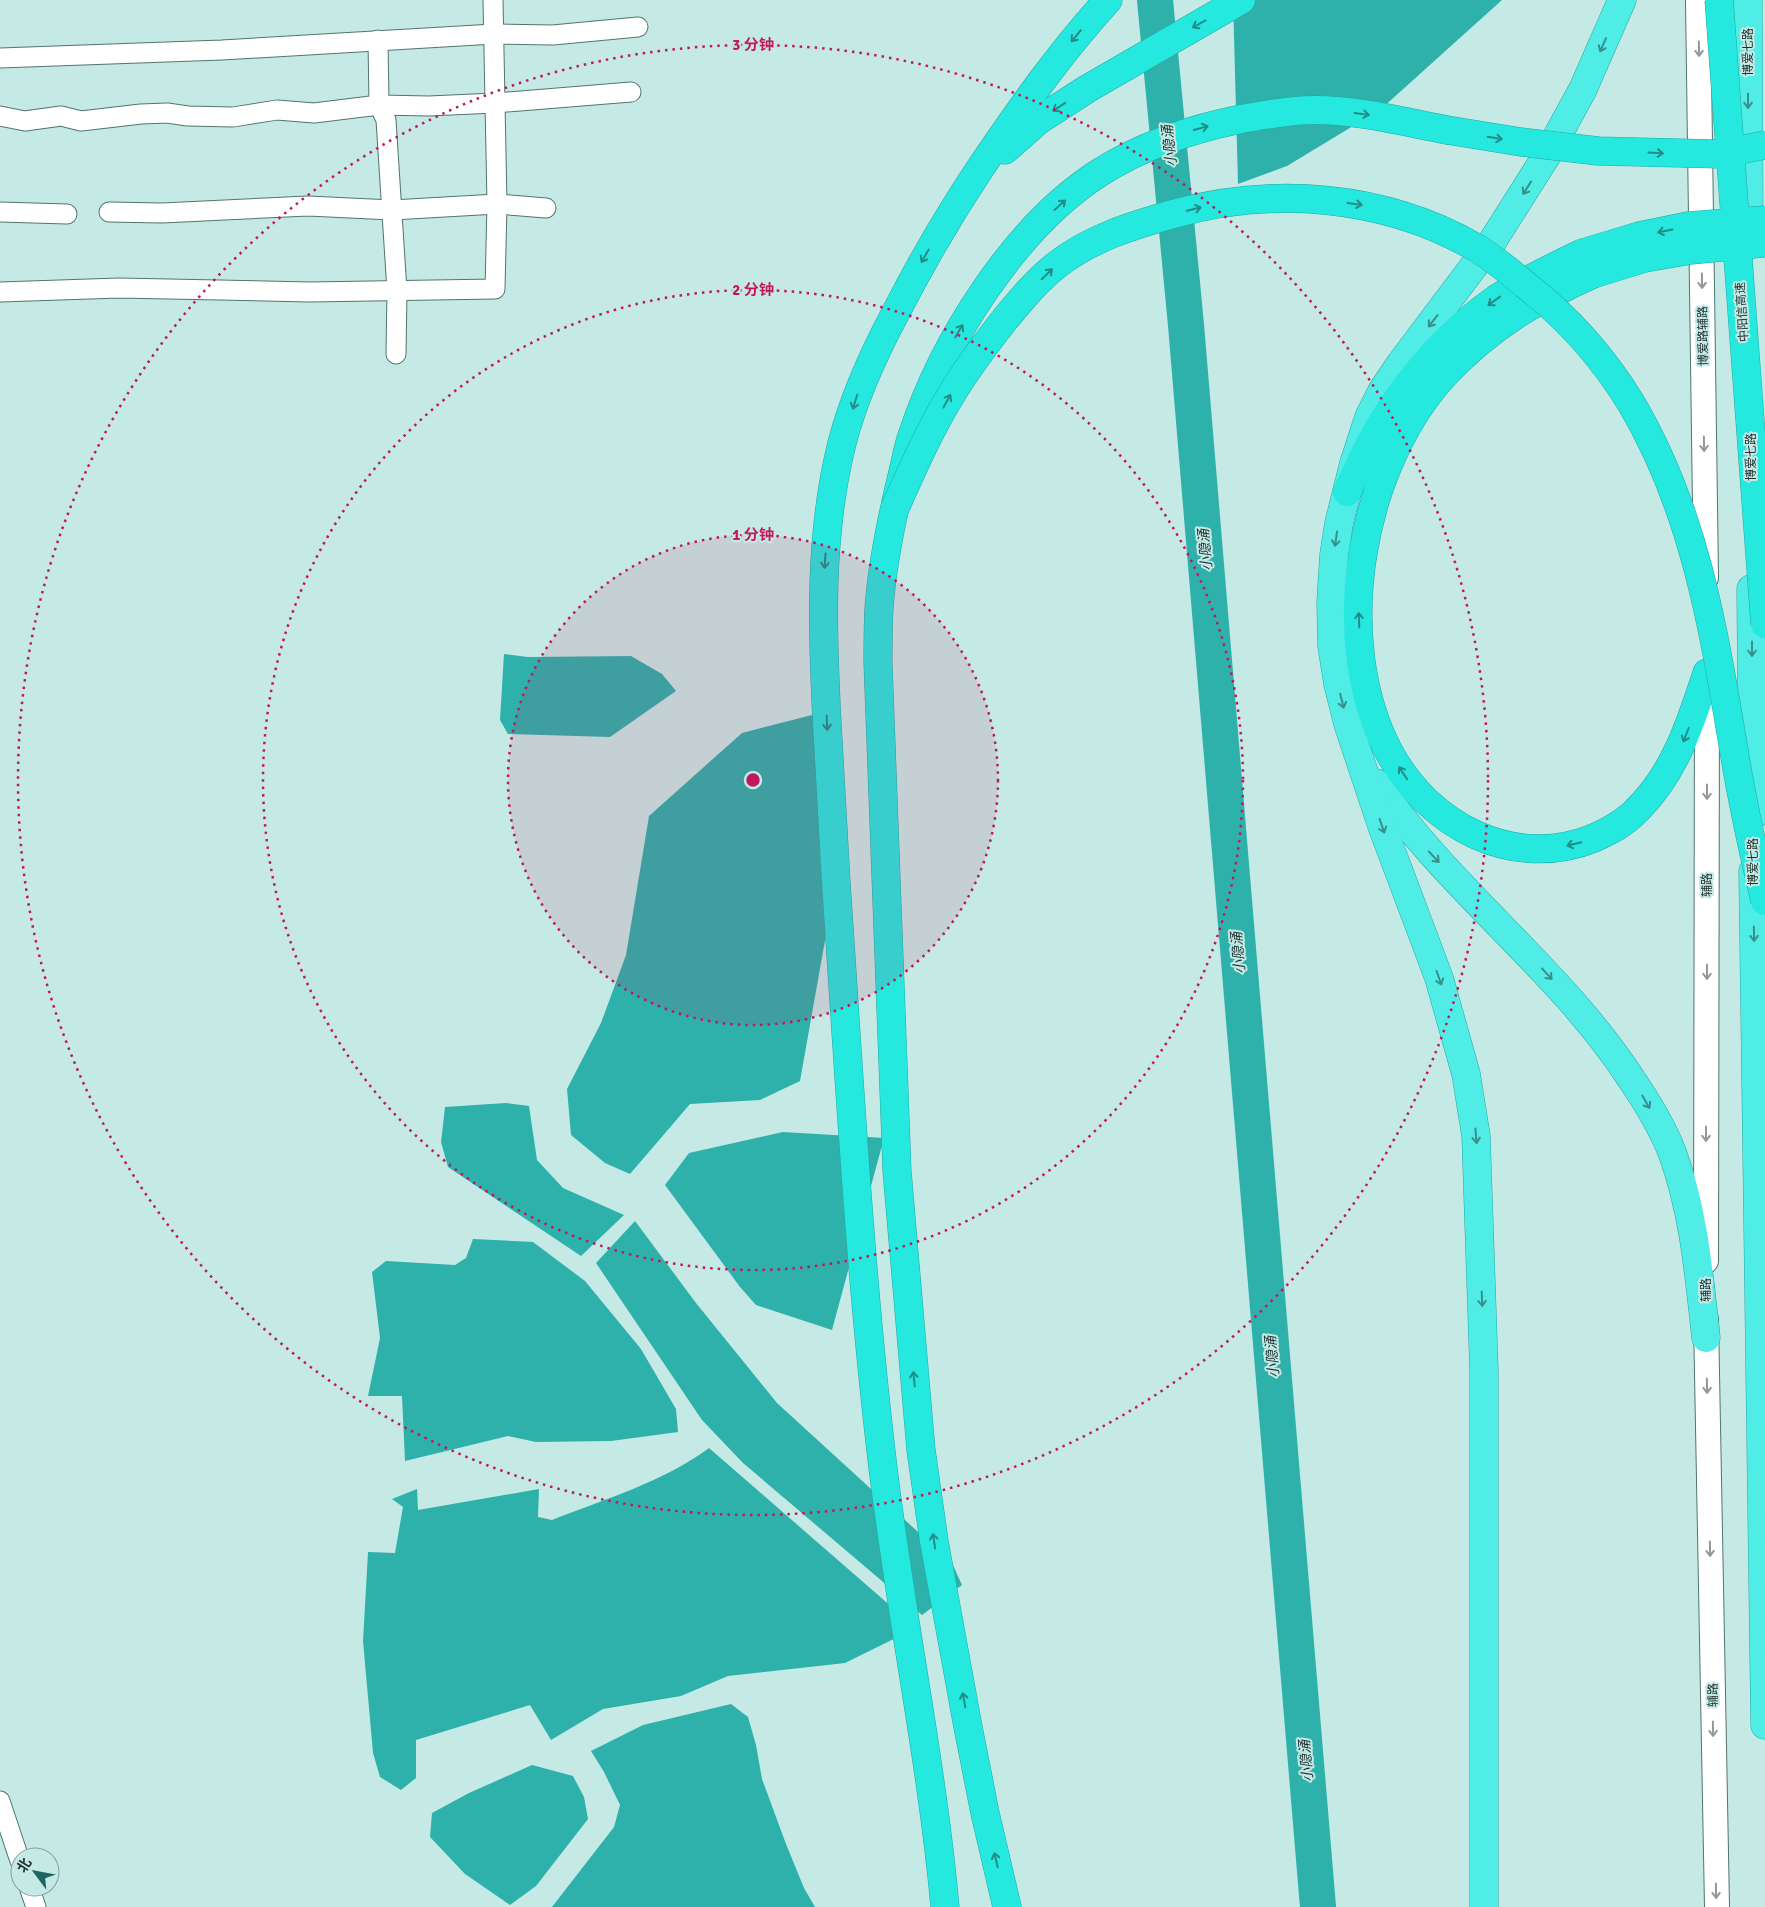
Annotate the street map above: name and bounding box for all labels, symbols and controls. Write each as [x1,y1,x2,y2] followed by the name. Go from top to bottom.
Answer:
[1191,19,1206,29] one-way arrow
[1741,28,1756,76] street label: 博爱七路
[1070,30,1081,43] one-way arrow
[732,36,774,54] text: 3 分钟
[1597,37,1607,52] one-way arrow
[1694,40,1704,56] one-way arrow
[1743,92,1753,109] one-way arrow
[1052,102,1066,112] one-way arrow
[1353,110,1369,120] one-way arrow
[1159,122,1180,168] water label: 小隐涌
[1193,123,1209,133] one-way arrow
[1486,133,1502,143] one-way arrow
[1648,149,1664,158] one-way arrow
[1521,181,1532,195] one-way arrow
[1053,199,1066,211] one-way arrow
[1347,199,1363,209] one-way arrow
[1186,204,1202,213] one-way arrow
[1657,227,1673,236] one-way arrow
[920,248,930,262] one-way arrow
[1041,268,1054,280] one-way arrow
[1697,272,1707,289] one-way arrow
[732,281,774,299] text: 2 分钟
[1733,282,1752,342] street label: 中阳信高速
[1488,296,1502,306] one-way arrow
[1695,306,1712,366] street label: 博爱路辅路
[1428,314,1438,328] one-way arrow
[954,324,964,339] one-way arrow
[850,393,859,409] one-way arrow
[942,394,952,409] one-way arrow
[1744,433,1759,481] street label: 博爱七路
[1699,435,1709,451] one-way arrow
[732,526,774,544] text: 1 分钟
[1195,526,1216,572] water label: 小隐涌
[1331,531,1341,547] one-way arrow
[820,553,830,569] one-way arrow
[1354,612,1364,628] one-way arrow
[1747,640,1757,656] one-way arrow
[1338,692,1347,708] one-way arrow
[823,715,832,731] one-way arrow
[1680,728,1689,743] one-way arrow
[1398,767,1408,781] one-way arrow
[744,771,762,789] centre of rings
[1702,783,1712,799] one-way arrow
[1377,818,1387,834] one-way arrow
[1746,838,1761,886] street label: 博爱七路
[1566,840,1582,849] one-way arrow
[1428,851,1440,864] one-way arrow
[1700,873,1715,897] street label: 辅路
[1749,925,1759,941] one-way arrow
[1228,929,1249,975] water label: 小隐涌
[1702,963,1712,979] one-way arrow
[1541,968,1553,981] one-way arrow
[1435,970,1444,986] one-way arrow
[1642,1095,1652,1109] one-way arrow
[1701,1126,1711,1142] one-way arrow
[1471,1128,1480,1144] one-way arrow
[1699,1278,1714,1302] street label: 辅路
[1477,1290,1486,1306] one-way arrow
[1262,1333,1283,1379] water label: 小隐涌
[909,1372,919,1388] one-way arrow
[1702,1378,1712,1394] one-way arrow
[929,1533,939,1549] one-way arrow
[1705,1540,1715,1557] one-way arrow
[1706,1683,1721,1707] street label: 辅路
[958,1693,968,1709] one-way arrow
[1708,1720,1718,1736] one-way arrow
[1296,1737,1317,1783] water label: 小隐涌
[10,1847,60,1897] north arrow
[991,1852,1000,1868] one-way arrow
[13,1855,35,1876] text: 北
[1711,1882,1721,1899] one-way arrow

